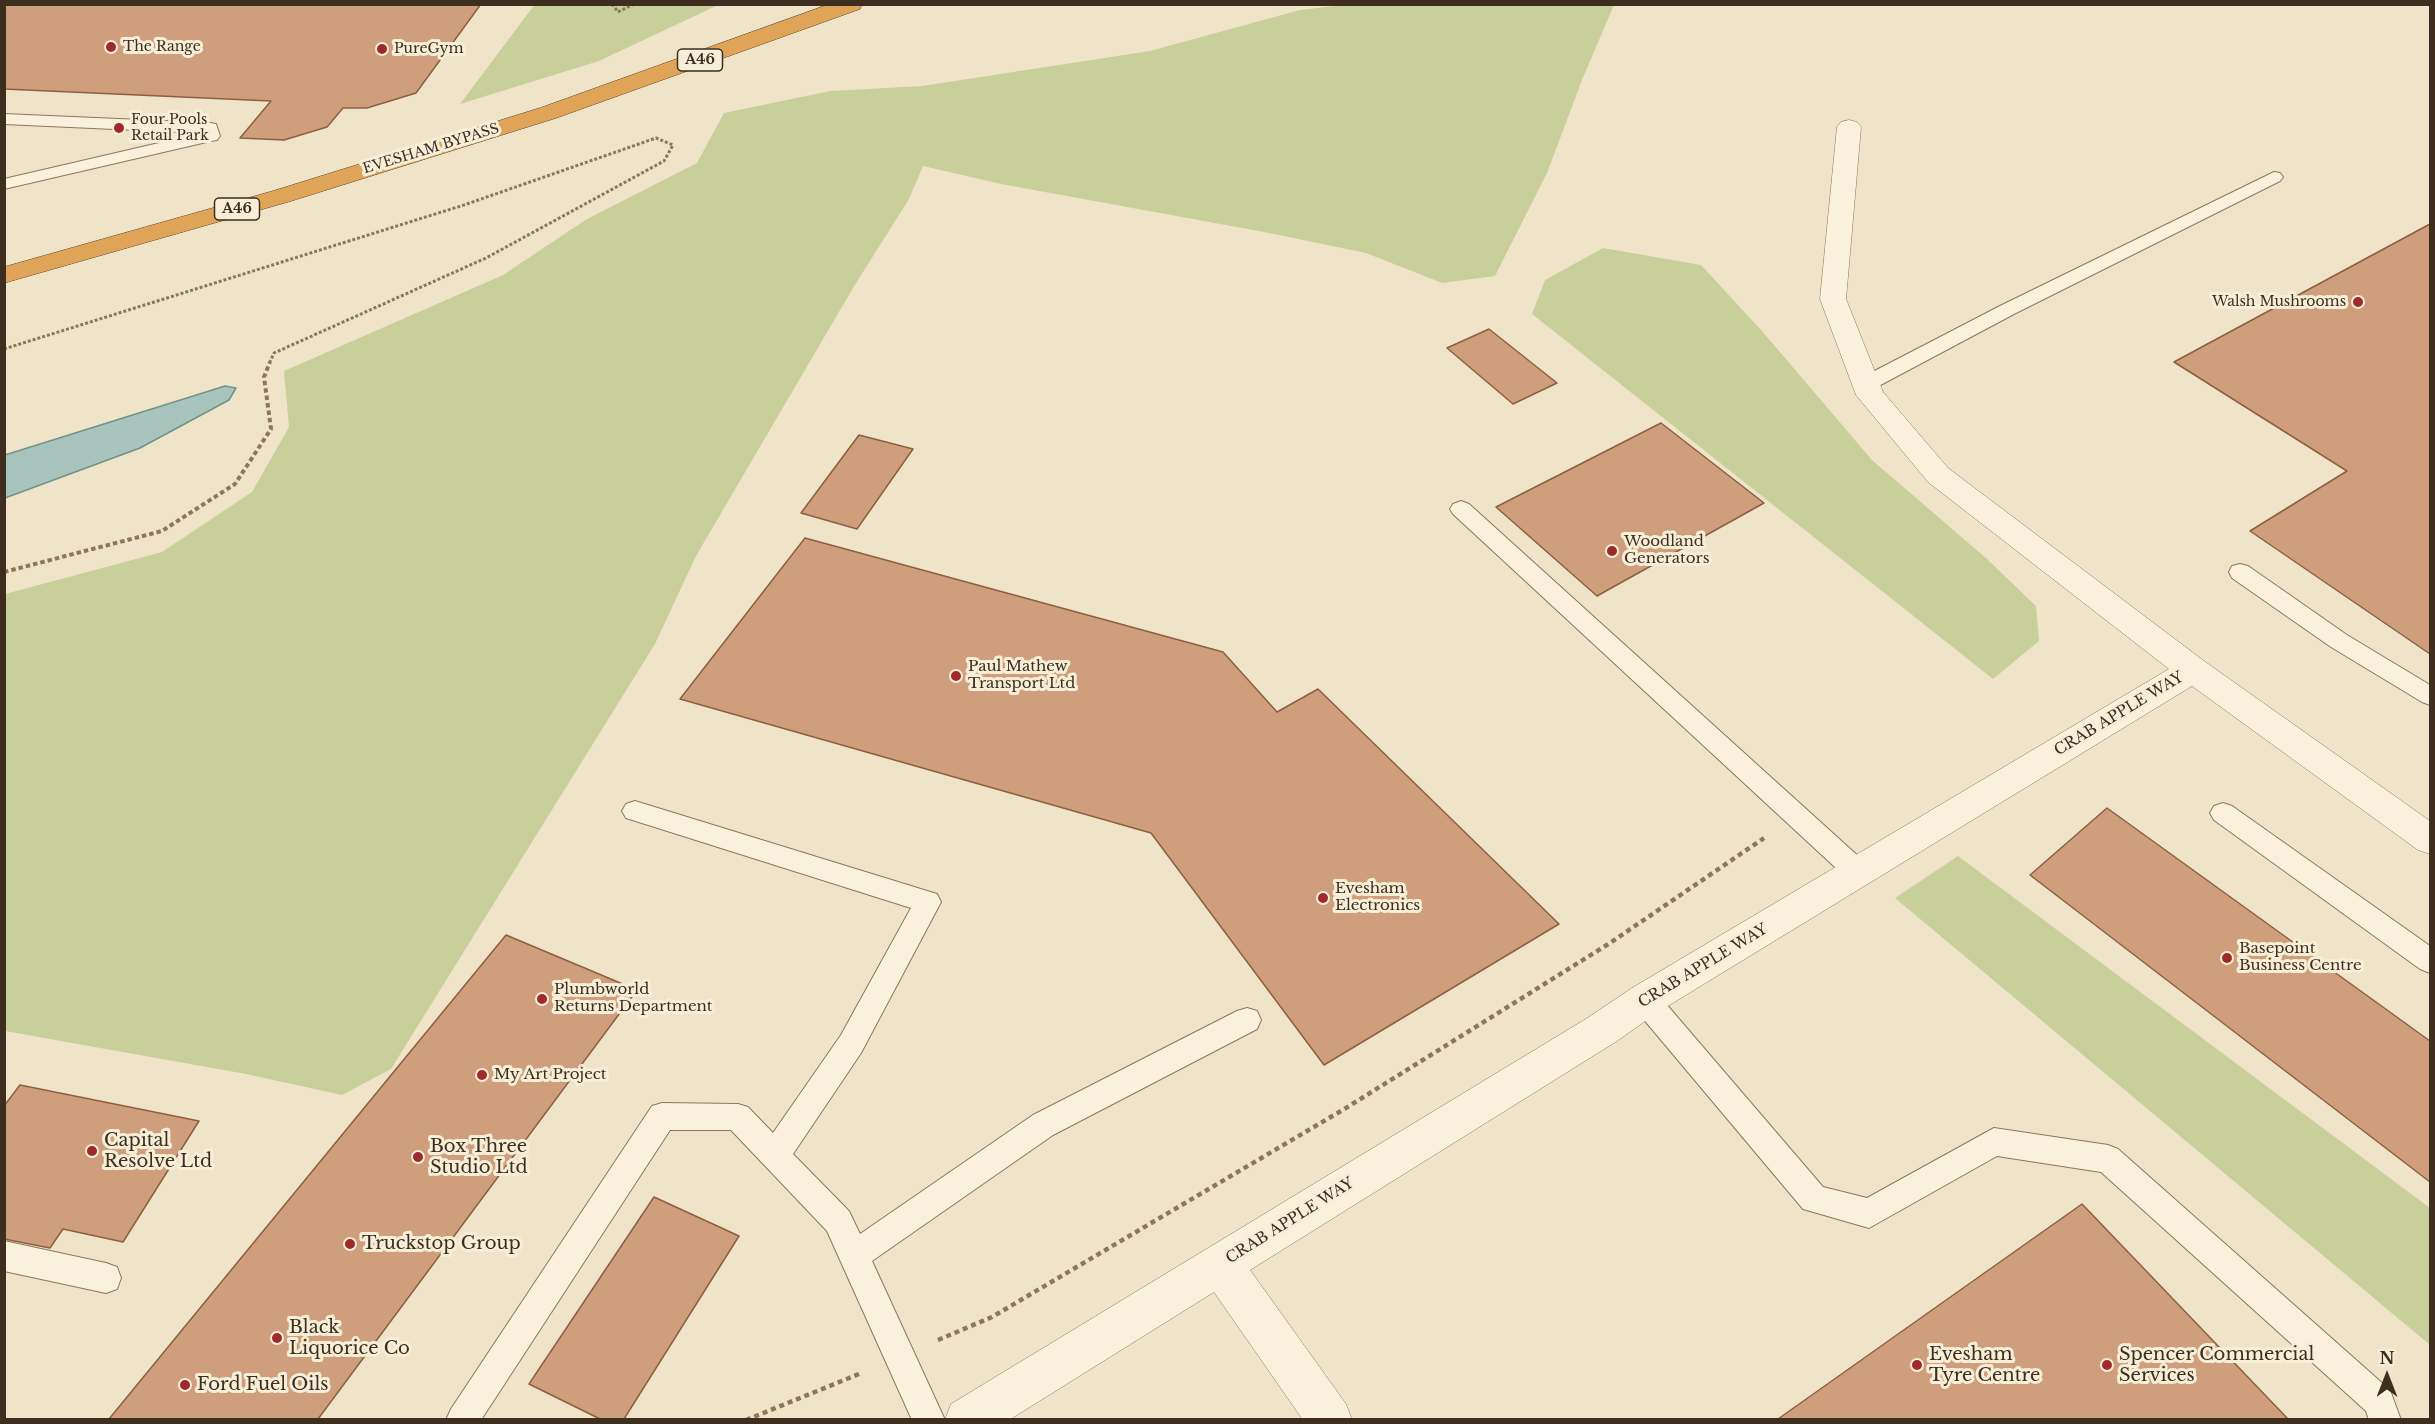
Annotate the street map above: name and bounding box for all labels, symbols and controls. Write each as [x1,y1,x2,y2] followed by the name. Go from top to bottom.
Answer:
[123,39,201,55] place label: The Range
[104,40,118,54] marker: The Range
[394,41,464,57] place label: PureGym
[375,42,389,56] marker: PureGym
[678,49,722,71] road number: A46
[131,112,209,144] place label: Four Pools Retail Park
[361,120,501,178] street label: EVESHAM BYPASS
[112,121,126,135] marker: Four Pools Retail Park
[214,198,260,220] road number: A46
[2212,294,2346,310] place label: Walsh Mushrooms
[2351,295,2365,309] marker: Walsh Mushrooms
[1624,533,1709,568] place label: Woodland Generators
[1605,544,1619,558] marker: Woodland Generators
[968,658,1075,693] place label: Paul Mathew Transport Ltd
[2051,668,2187,760] street label: CRAB APPLE WAY
[949,669,963,683] marker: Paul Mathew Transport Ltd
[1335,880,1420,915] place label: Evesham Electronics
[1316,891,1330,905] marker: Evesham Electronics
[1635,920,1771,1012] street label: CRAB APPLE WAY
[2239,940,2361,975] place label: Basepoint Business Centre
[2220,951,2234,965] marker: Basepoint Business Centre
[554,981,713,1016] place label: Plumbworld Returns Department
[535,992,549,1006] marker: Plumbworld Returns Department
[494,1066,606,1084] place label: My Art Project
[475,1068,489,1082] marker: My Art Project
[104,1130,212,1172] place label: Capital Resolve Ltd
[430,1136,528,1178] place label: Box Three Studio Ltd
[85,1144,99,1158] marker: Capital Resolve Ltd
[411,1150,425,1164] marker: Box Three Studio Ltd
[1223,1174,1357,1268] street label: CRAB APPLE WAY
[362,1233,521,1255] place label: Truckstop Group
[343,1237,357,1251] marker: Truckstop Group
[289,1317,410,1360] place label: Black Liquorice Co
[270,1331,284,1345] marker: Black Liquorice Co
[1929,1344,2040,1386] place label: Evesham Tyre Centre
[2119,1344,2314,1386] place label: Spencer Commercial Services
[2357,1346,2417,1406] north arrow
[2379,1348,2395,1368] text: N
[1910,1358,1924,1372] marker: Evesham Tyre Centre
[2100,1358,2114,1372] marker: Spencer Commercial Services
[197,1374,328,1396] place label: Ford Fuel Oils
[178,1378,192,1392] marker: Ford Fuel Oils

